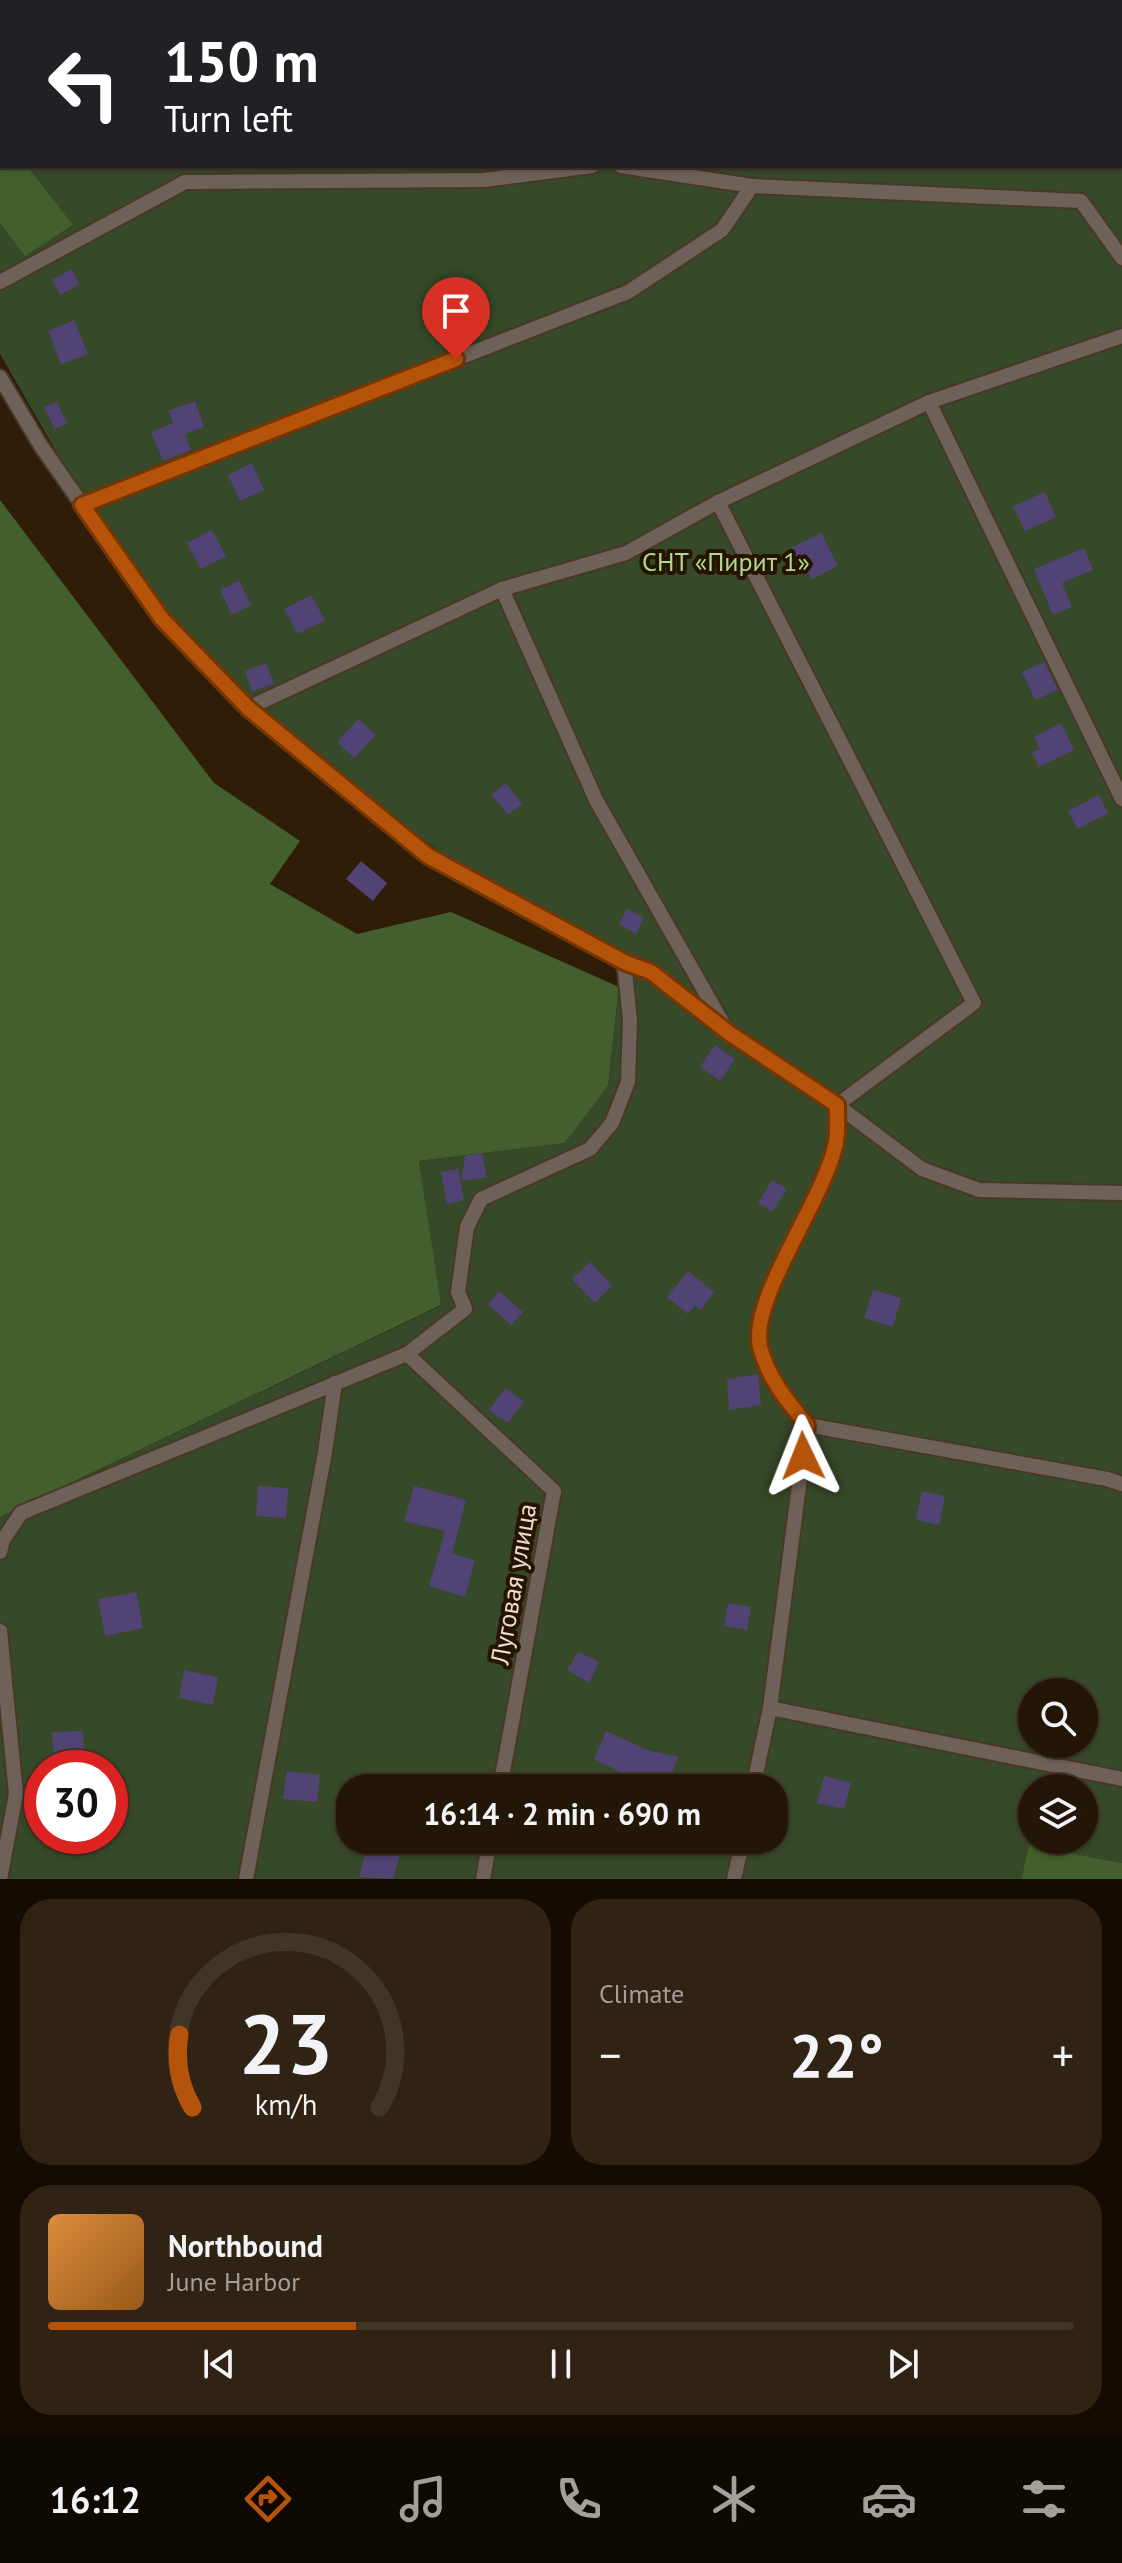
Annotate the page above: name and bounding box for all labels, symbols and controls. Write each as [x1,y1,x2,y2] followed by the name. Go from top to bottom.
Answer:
[164,25,319,97] text: 150 m
[32,32,136,136] icon: left
[164,95,293,142] text: Turn left
[422,277,490,359] pin
[434,289,478,333] icon: arrive
[642,545,810,578] park label: СНТ «Пирит 1»
[761,1414,845,1498] position arrow
[482,1501,543,1668] street label: Луговая улица
[1018,1678,1098,1854] map controls
[1018,1678,1098,1758] button: search
[24,1750,128,1854] speed limit sign: 30
[1018,1774,1098,1854] button: layers
[423,1794,701,1833] text: 16:14 · 2 min · 690 m
[599,1977,684,2010] text: Climate
[238,1989,333,2097] text: 23
[789,2016,884,2094] text: 22°
[599,2026,621,2083] text: −
[1052,2026,1074,2083] text: +
[254,2086,317,2123] text: km/h
[168,2226,323,2265] text: Northbound
[168,2265,300,2298] text: June Harbor
[197,2342,241,2386] icon: previous
[539,2342,583,2386] icon: pause
[881,2342,925,2386] icon: next
[240,2471,296,2527] icon: directions
[395,2471,451,2527] icon: music
[551,2471,607,2527] icon: phone
[706,2471,762,2527] icon: climate
[861,2471,917,2527] icon: car
[1016,2471,1072,2527] icon: filters
[50,2476,141,2523] text: 16:12

